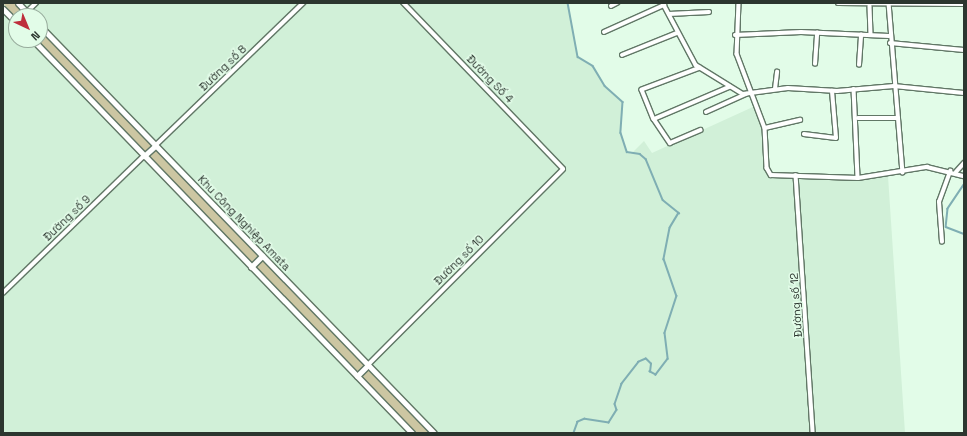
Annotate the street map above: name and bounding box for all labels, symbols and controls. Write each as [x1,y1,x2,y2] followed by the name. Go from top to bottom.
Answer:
[8,8,48,48] north arrow
[28,28,43,44] text: N
[197,42,249,94] street label: Đường số 8
[464,52,516,106] street label: Đường Số 4
[195,173,293,273] street label: Khu Công Nghiệp Amata
[41,192,93,244] street label: Đường số 9
[431,232,487,288] street label: Đường số 10
[787,272,805,338] street label: Đường số 12

